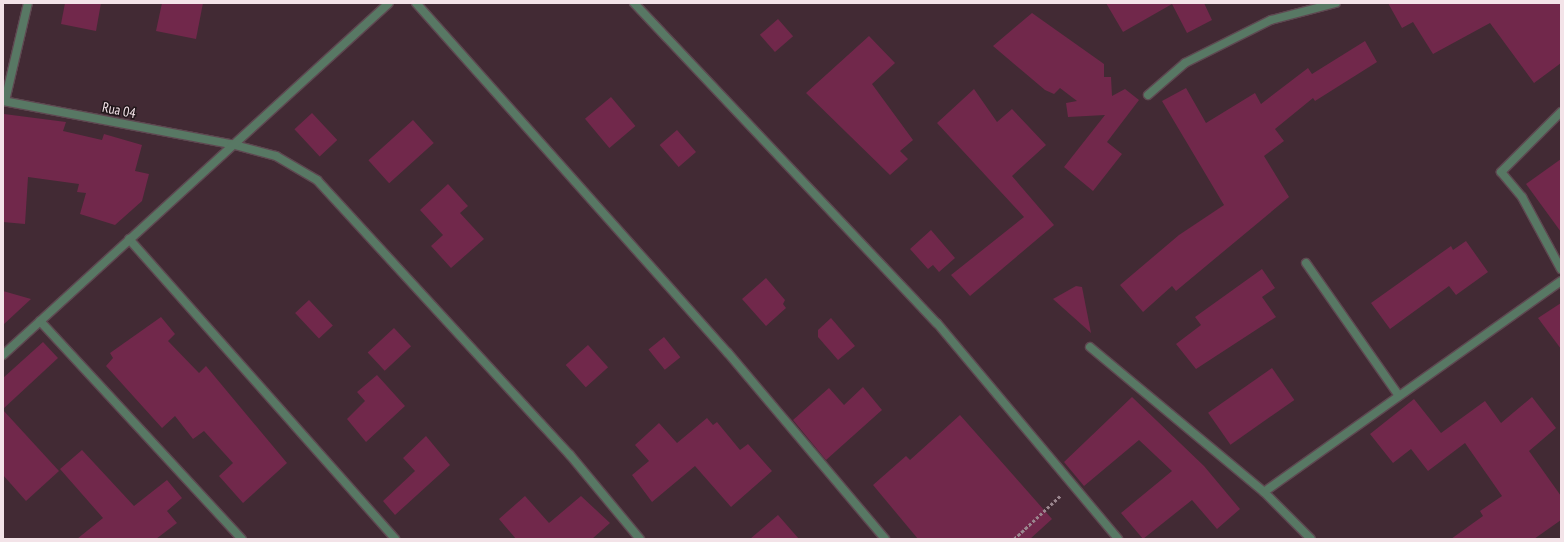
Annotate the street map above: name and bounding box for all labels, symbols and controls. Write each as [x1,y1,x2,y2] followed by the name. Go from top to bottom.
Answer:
[101,99,137,121] street label: Rua 04

